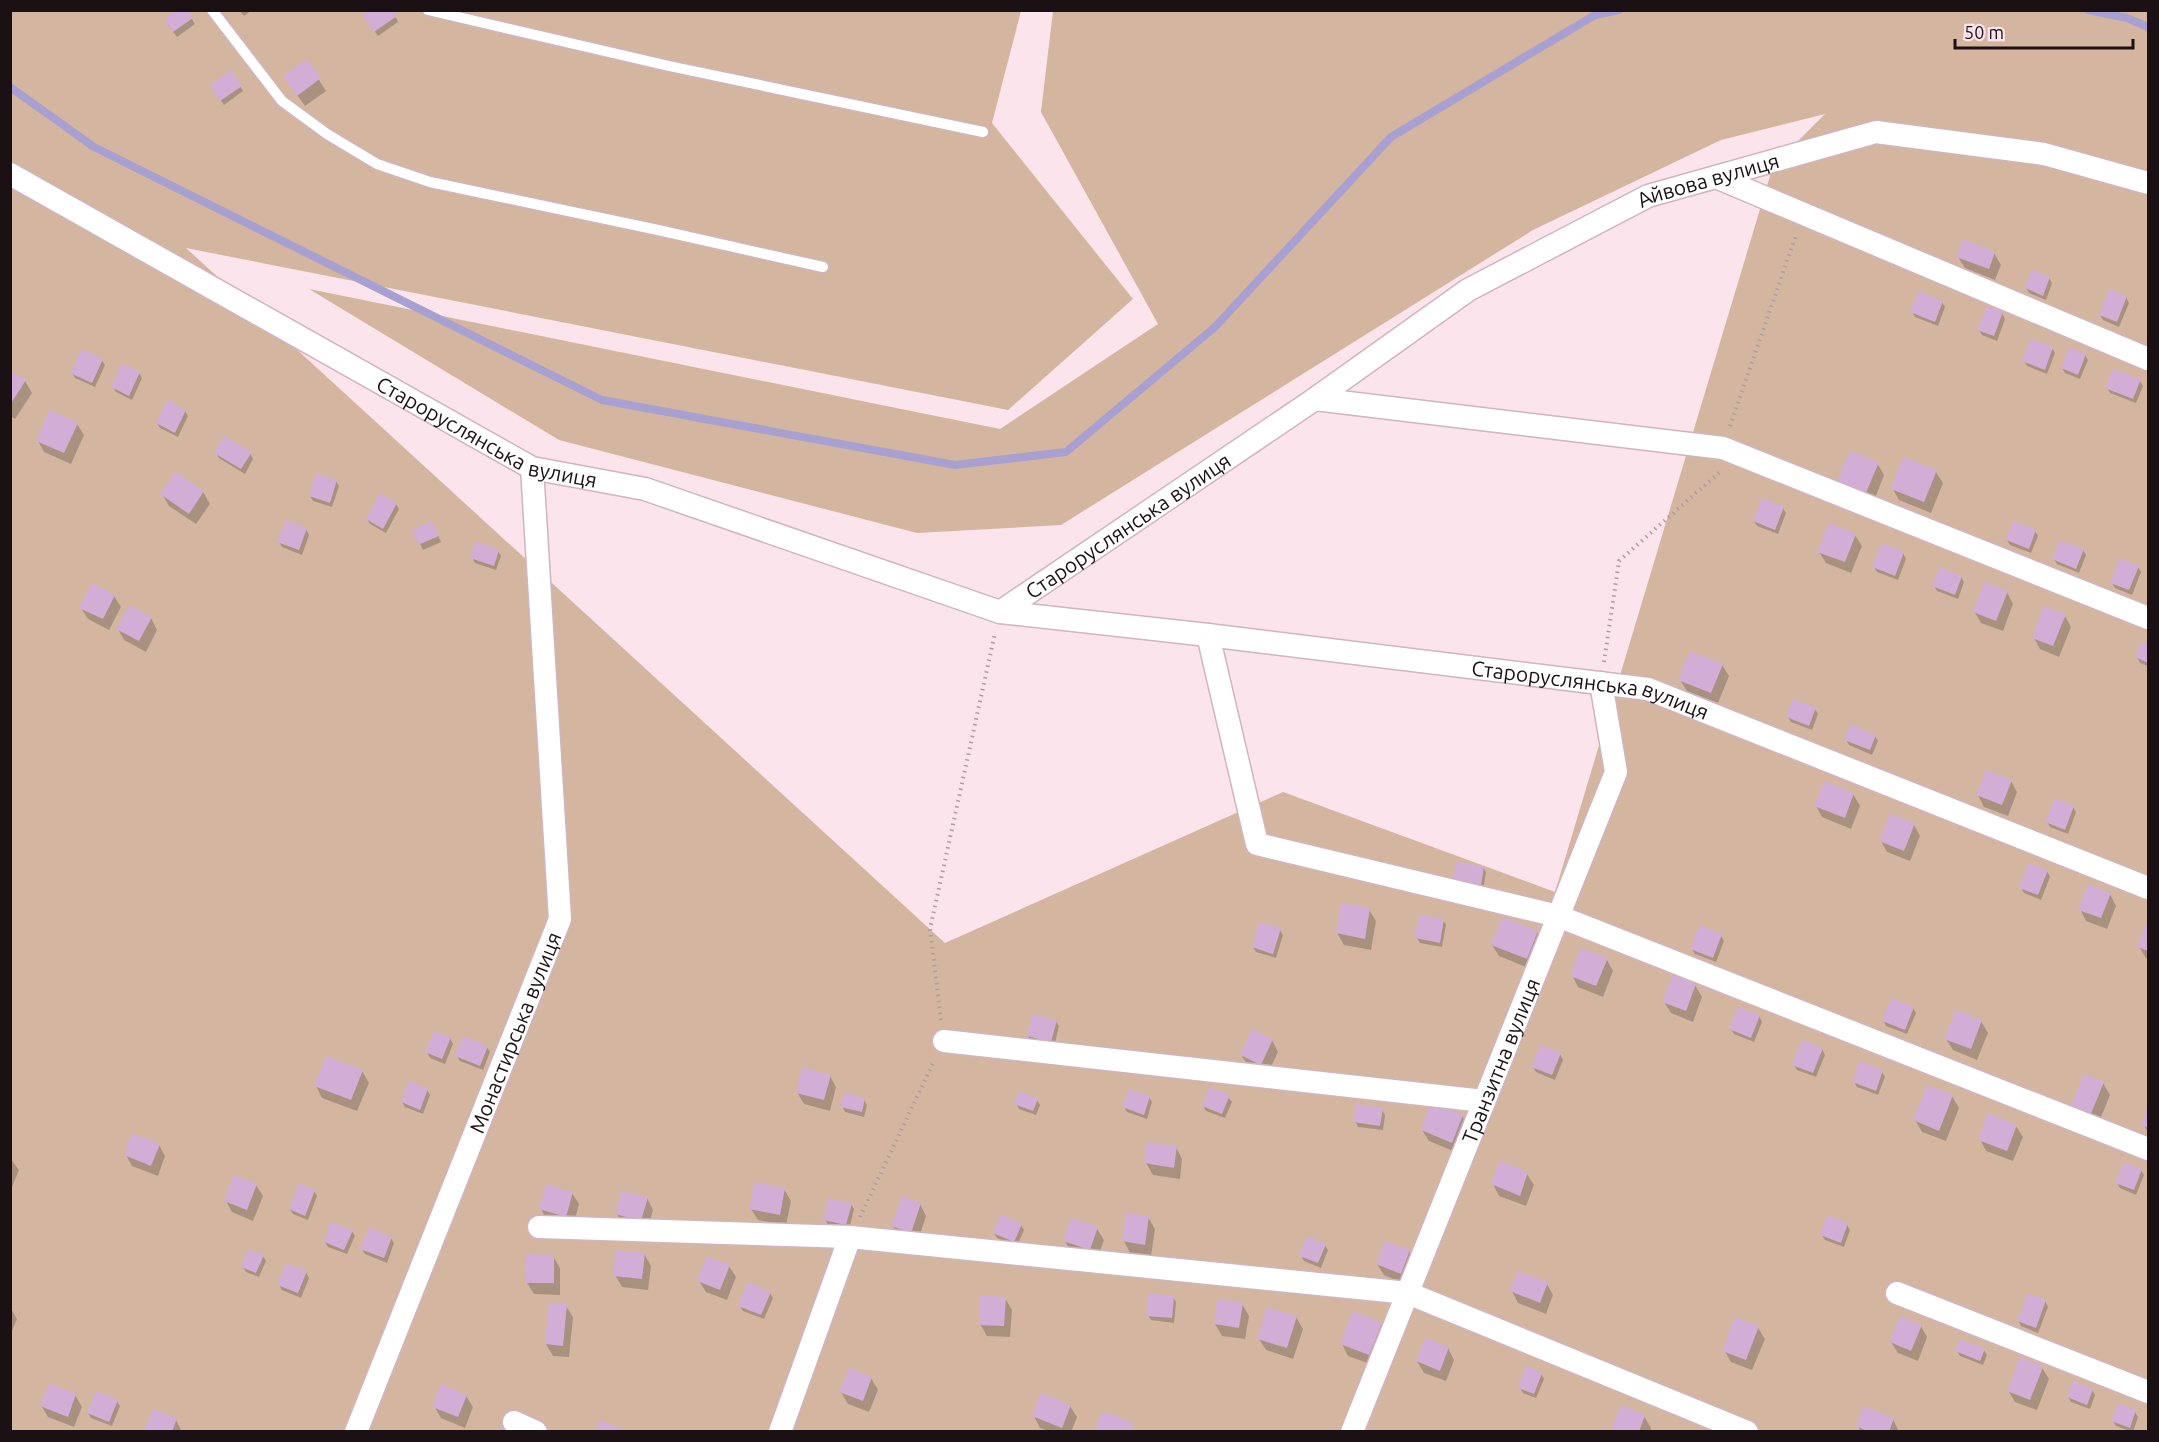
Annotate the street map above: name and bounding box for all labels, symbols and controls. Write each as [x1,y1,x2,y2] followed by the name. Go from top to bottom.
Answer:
[1955,12,2134,50] scale bar
[1964,22,2004,42] text: 50 m
[1632,148,1782,212] street label: Айвова вулиця
[373,371,599,492] street label: Староруслянська вулиця
[1021,448,1235,603] street label: Староруслянська вулиця
[1470,655,1712,724] street label: Староруслянська вулиця
[464,928,566,1136] street label: Монастирська вулиця
[1457,975,1544,1147] street label: Транзитна вулиця

